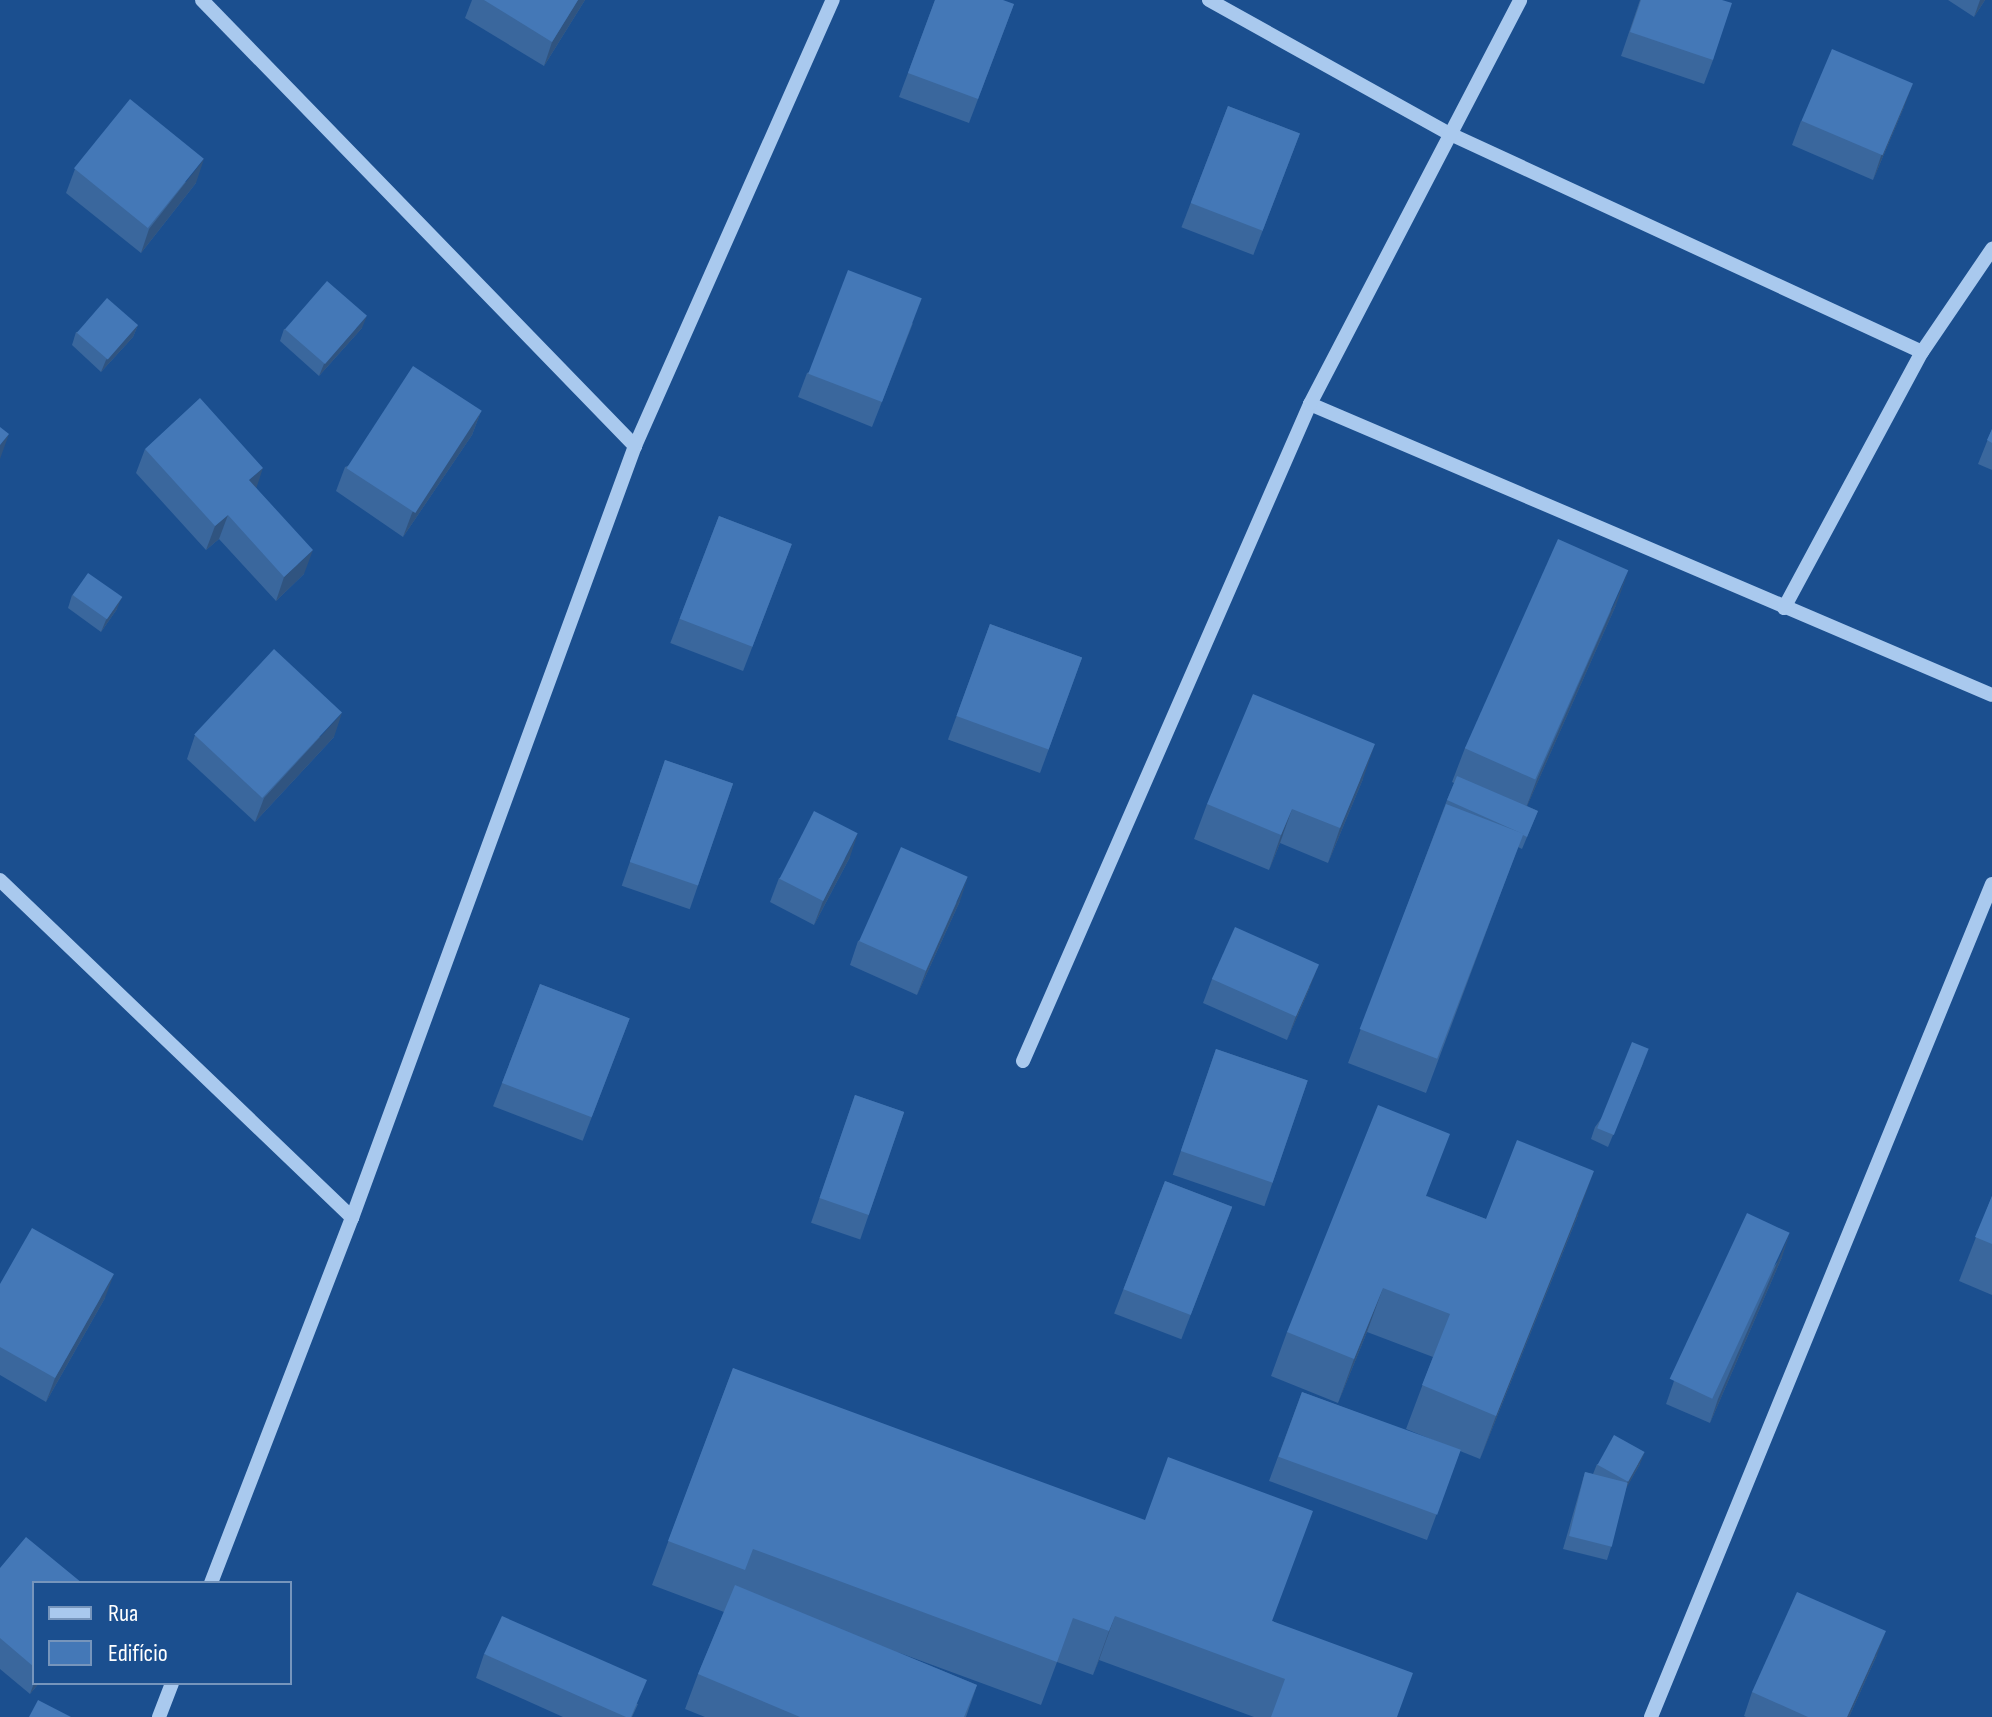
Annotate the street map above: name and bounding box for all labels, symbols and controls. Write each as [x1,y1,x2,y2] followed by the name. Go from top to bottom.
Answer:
[32,1581,292,1685] legend
[108,1599,138,1628] text: Rua
[108,1639,168,1668] text: Edifício

